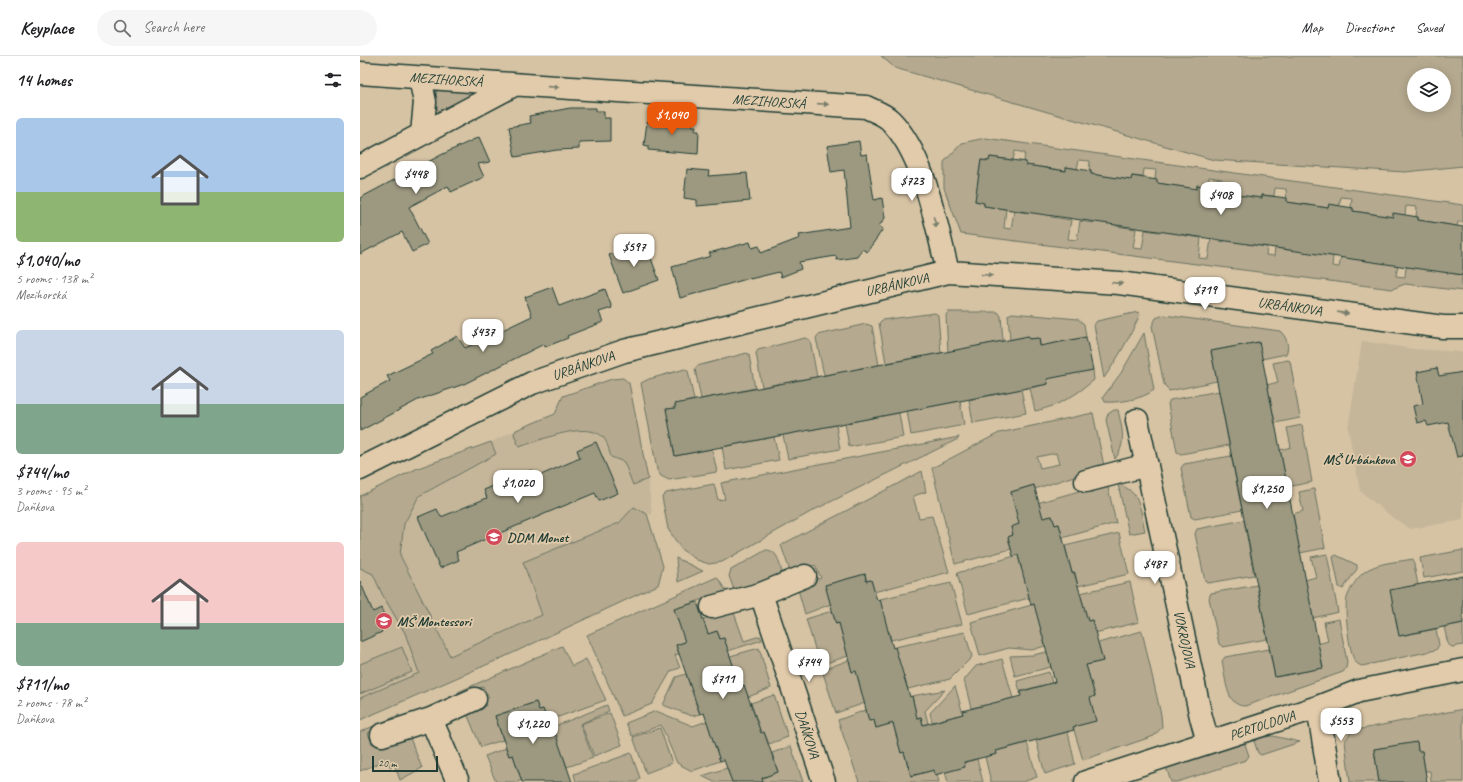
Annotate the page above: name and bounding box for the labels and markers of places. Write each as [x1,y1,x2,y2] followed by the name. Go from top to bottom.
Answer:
[639,102,705,136] pin: $1,040
[392,161,440,195] pin: $448
[888,168,936,202] pin: $723
[1197,182,1245,216] pin: $408
[610,234,658,268] pin: $597
[1181,277,1229,311] pin: $719
[459,319,507,353] pin: $437
[1398,449,1418,469] school or university icon: MŠ Urbánkova
[1323,451,1396,468] place label: MŠ Urbánkova
[485,470,551,504] pin: $1,020
[1234,476,1300,510] pin: $1,250
[484,527,504,547] school or university icon: DDM Monet
[507,529,570,546] place label: DDM Monet
[1131,551,1179,585] pin: $487
[374,611,394,631] school or university icon: MŠ Montessori
[397,613,473,630] place label: MŠ Montessori
[785,649,833,683] pin: $744
[699,666,747,700] pin: $711
[1317,708,1365,742] pin: $553
[500,711,566,745] pin: $1,220

